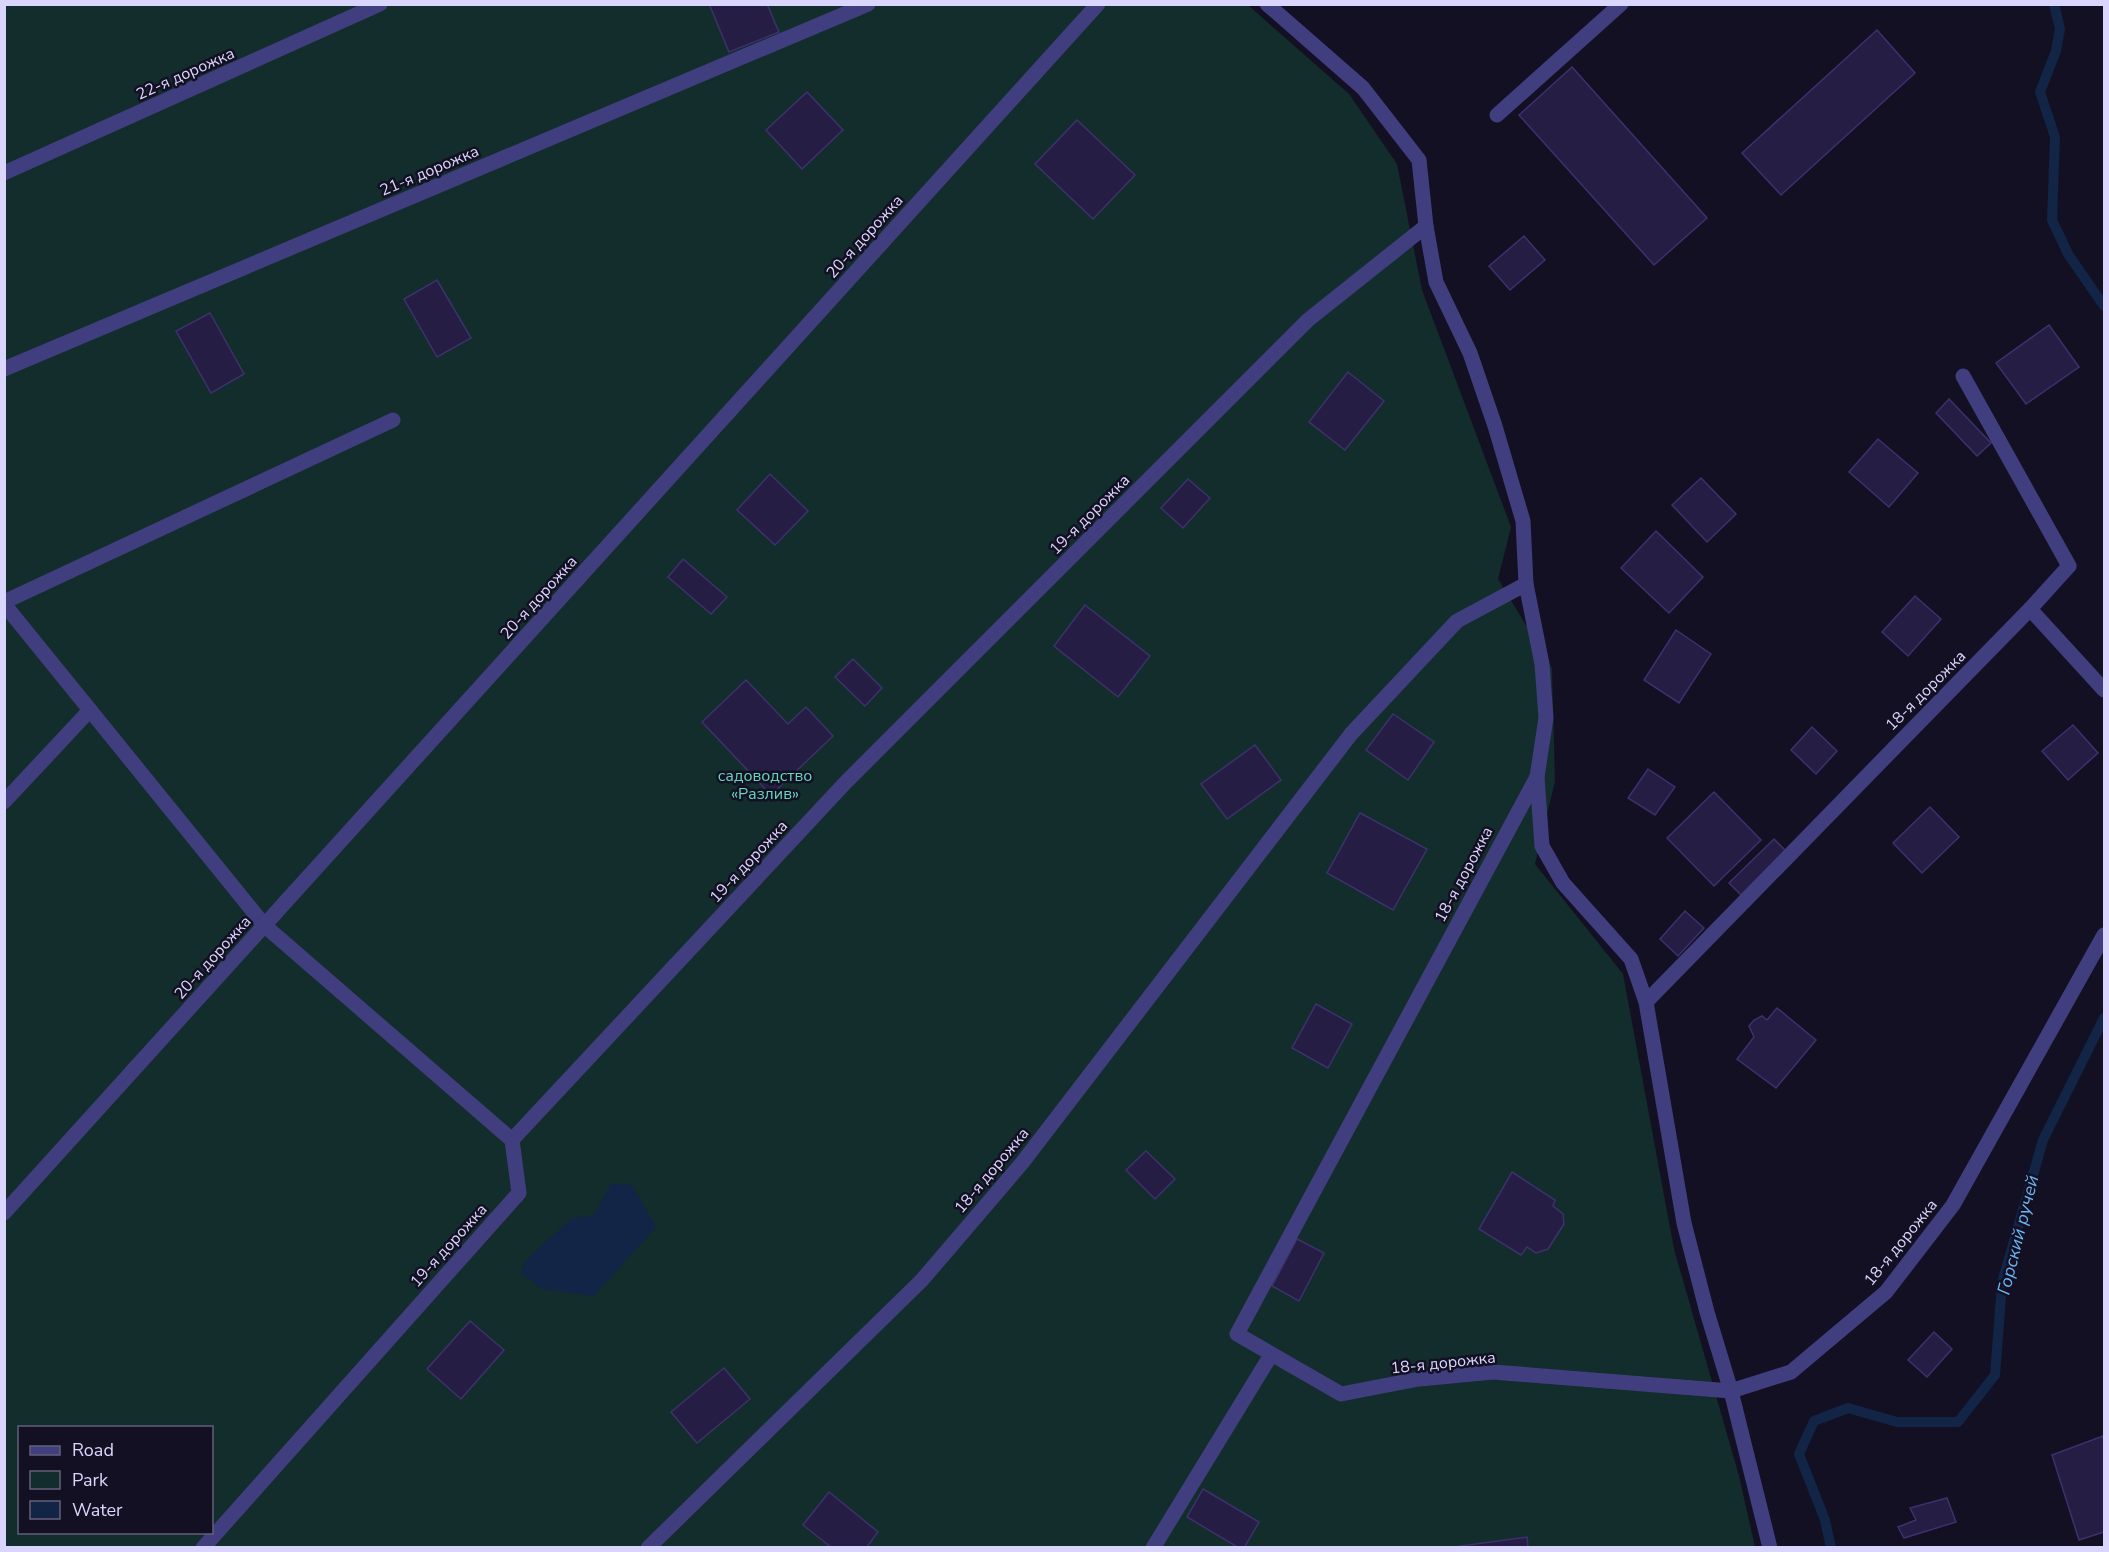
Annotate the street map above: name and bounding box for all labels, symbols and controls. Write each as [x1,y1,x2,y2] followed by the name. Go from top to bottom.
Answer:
[133,42,238,105] street label: 22-я дорожка
[377,140,482,202] street label: 21-я дорожка
[821,190,908,283] street label: 20-я дорожка
[1045,470,1135,560] street label: 19-я дорожка
[495,551,582,644] street label: 20-я дорожка
[1881,646,1971,736] street label: 18-я дорожка
[718,765,812,805] park label: садоводство «Разлив»
[705,816,793,908] street label: 19-я дорожка
[1429,823,1498,926] street label: 18-я дорожка
[169,911,256,1004] street label: 20-я дорожка
[949,1123,1034,1218] street label: 18-я дорожка
[1992,1173,2044,1297] water label: Горский ручей
[1859,1195,1942,1291] street label: 18-я дорожка
[405,1199,492,1292] street label: 19-я дорожка
[1390,1347,1497,1379] street label: 18-я дорожка
[18,1426,213,1534] legend
[72,1438,114,1462] text: Road
[72,1468,109,1492] text: Park
[72,1498,123,1522] text: Water

